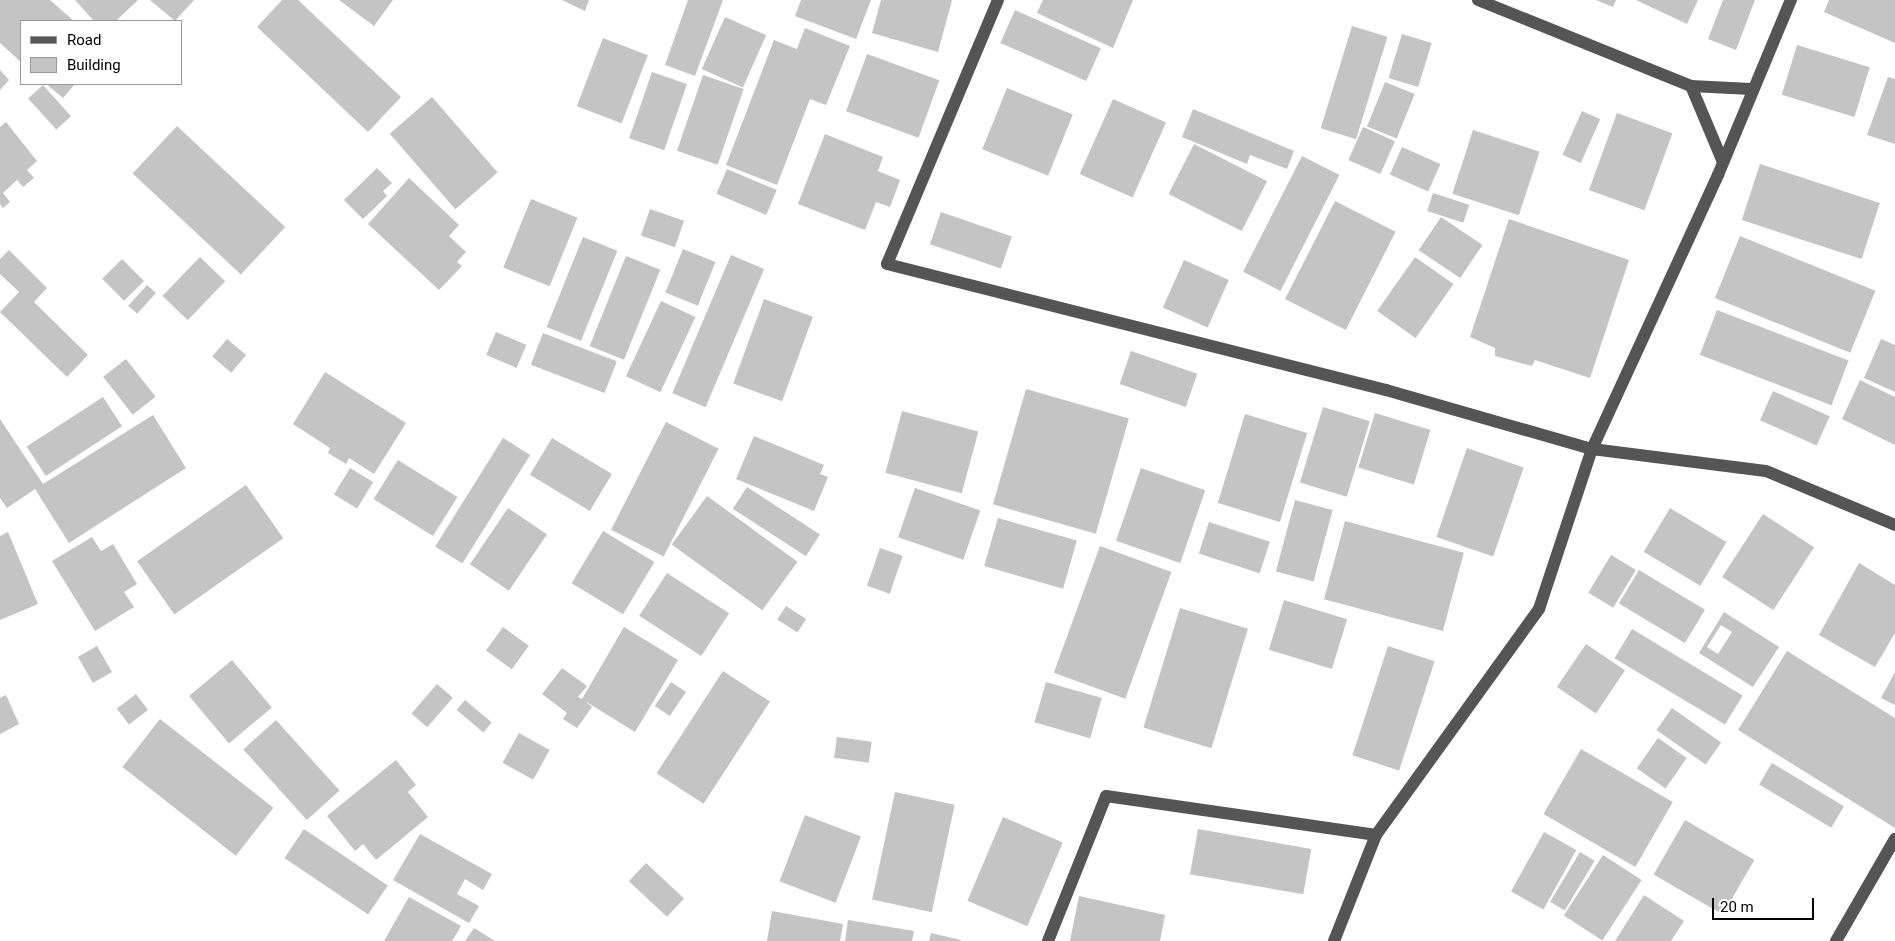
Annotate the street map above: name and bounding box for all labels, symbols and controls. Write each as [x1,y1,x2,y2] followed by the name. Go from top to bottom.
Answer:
[20,20,182,85] legend
[67,31,101,49] text: Road
[67,56,121,74] text: Building
[1715,888,1818,920] scale bar
[1720,898,1754,916] text: 20 m

